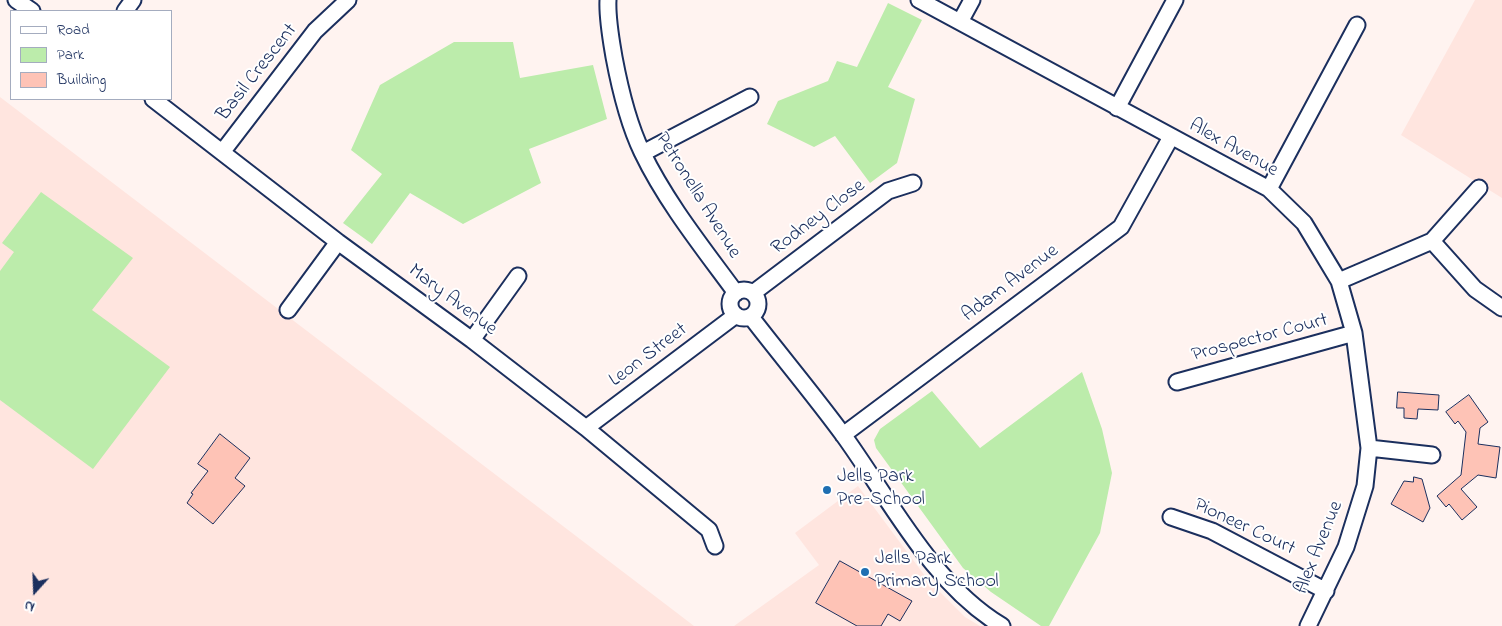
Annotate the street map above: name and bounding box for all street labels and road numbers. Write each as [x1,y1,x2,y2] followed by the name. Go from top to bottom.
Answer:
[212,19,304,127] street label: Basil Crescent
[1184,115,1282,183] street label: Alex Avenue
[649,129,745,263] street label: Petronella Avenue
[767,175,871,261] street label: Rodney Close
[958,240,1064,328] street label: Adam Avenue
[403,260,501,342] street label: Mary Avenue
[1189,309,1331,369] street label: Prospector Court
[605,319,693,393] street label: Leon Street
[1190,494,1298,562] street label: Pioneer Court
[1290,498,1350,598] street label: Alex Avenue

